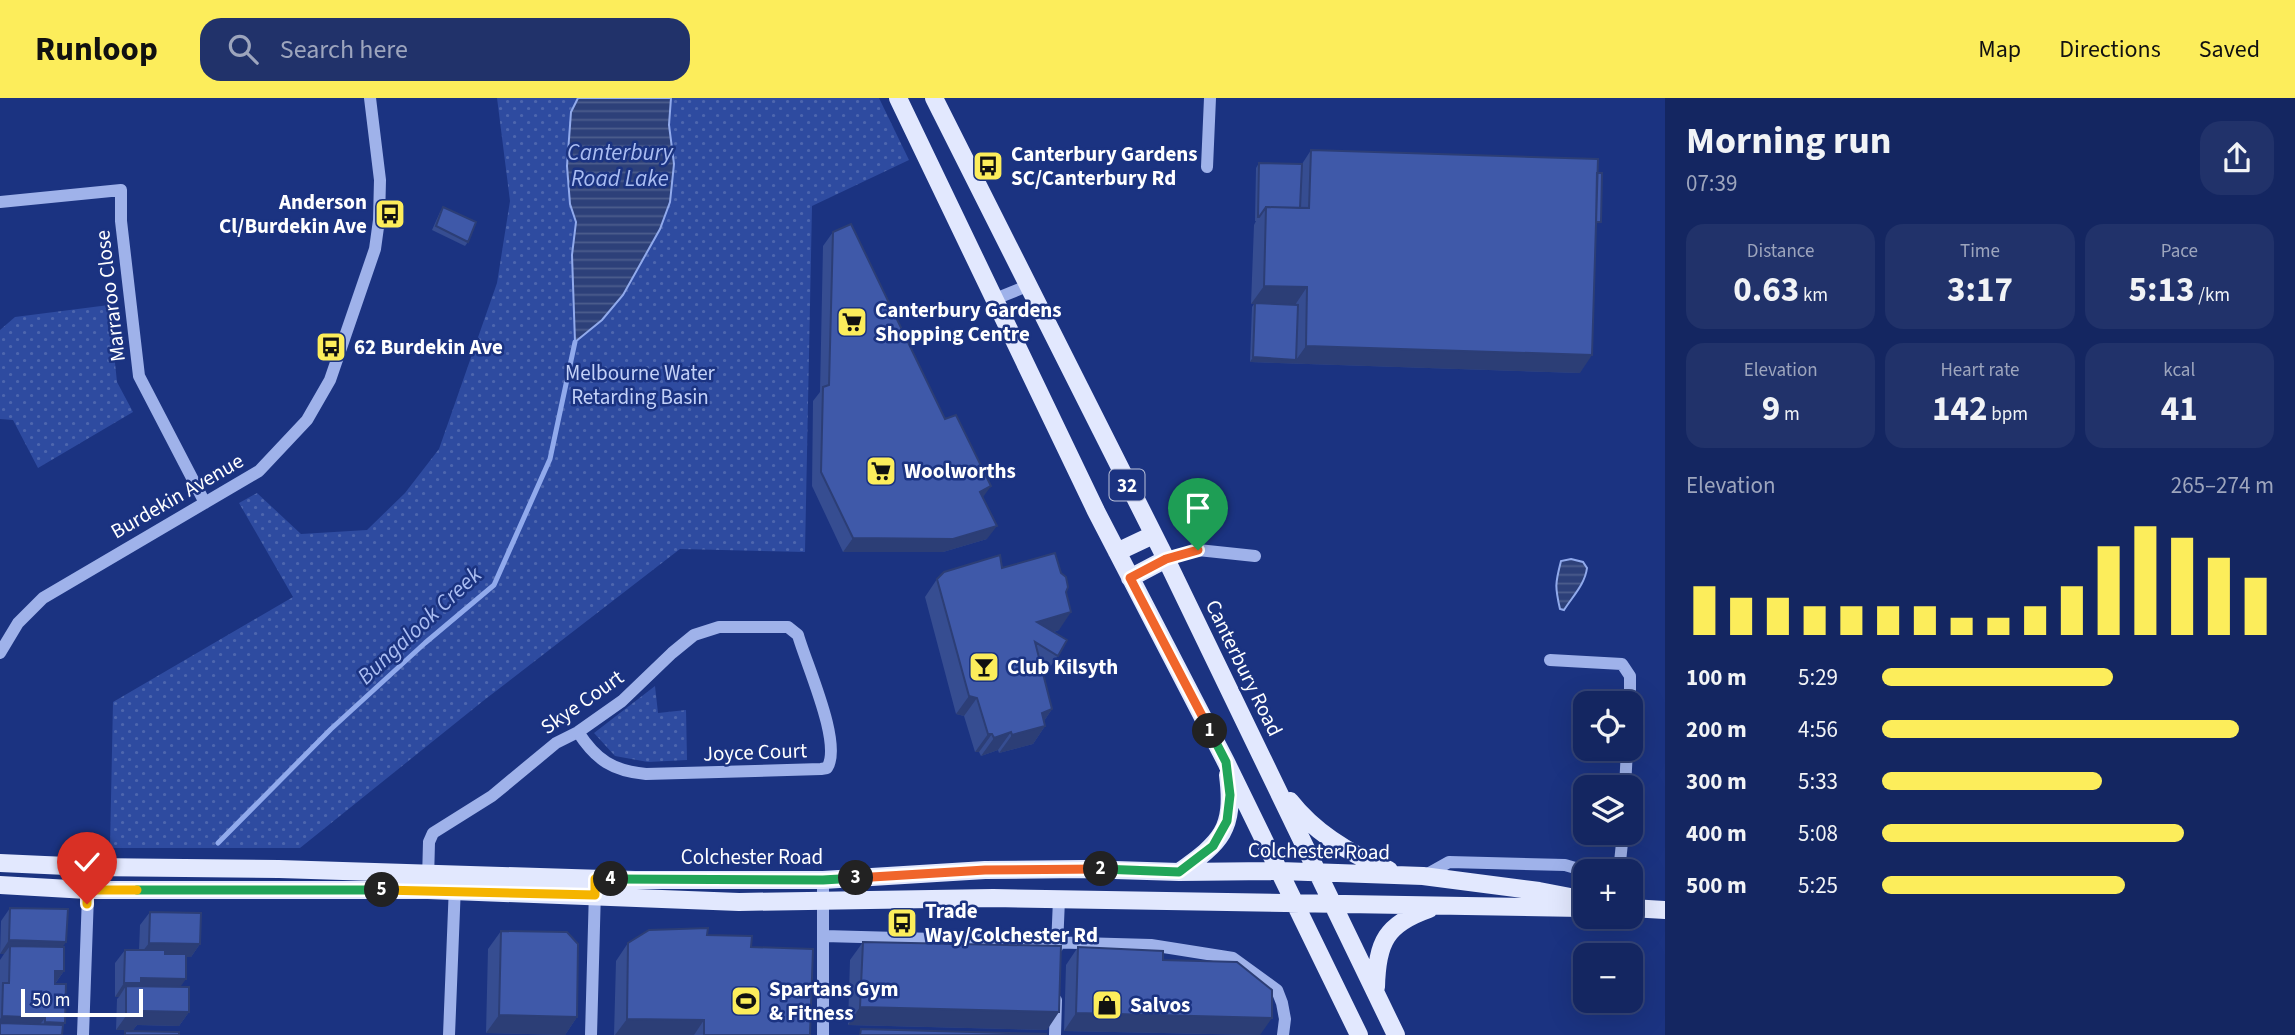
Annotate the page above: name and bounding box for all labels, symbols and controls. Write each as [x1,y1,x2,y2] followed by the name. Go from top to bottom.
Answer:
[200,18,690,81] search box
[35,26,158,73] text: Runloop
[224,30,262,68] icon: search
[280,31,408,68] text: Search here
[1978,32,2021,67] text: Map
[2059,32,2161,67] text: Directions
[2199,32,2260,67] text: Saved
[1686,114,1891,168] text: Morning run
[2200,121,2274,195] button: share
[567,136,675,195] water label: Canterbury Road Lake
[1011,139,1198,193] place label: Canterbury Gardens SC/Canterbury Rd
[971,149,1005,183] bus stop icon: Canterbury Gardens SC/Canterbury Rd
[1686,167,1737,200] text: 07:39
[219,187,367,241] place label: Anderson Cl/Burdekin Ave
[373,197,407,231] bus stop icon: Anderson Cl/Burdekin Ave
[87,228,133,364] street label: Marraroo Close
[1747,238,1814,265] text: Distance
[1960,238,2000,265] text: Time
[2161,238,2198,265] text: Pace
[1733,265,1799,315] text: 0.63
[1947,265,2013,315] text: 3:17
[2129,265,2194,315] text: 5:13
[1799,282,1828,309] text: km
[2194,282,2230,309] text: /km
[875,295,1062,349] place label: Canterbury Gardens Shopping Centre
[835,305,869,339] supermarket icon: Canterbury Gardens Shopping Centre
[314,330,348,364] bus stop icon: 62 Burdekin Ave
[354,332,503,362] place label: 62 Burdekin Ave
[1744,357,1818,384] text: Elevation
[1940,357,2019,384] text: Heart rate
[2163,357,2195,384] text: kcal
[565,358,716,412] park label: Melbourne Water Retarding Basin
[1762,384,1780,434] text: 9
[1932,384,1987,434] text: 142
[2161,384,2198,434] text: 41
[1780,401,1800,428] text: m
[1987,401,2028,428] text: bpm
[105,446,249,546] street label: Burdekin Avenue
[864,454,898,488] supermarket icon: Woolworths
[904,456,1016,486] place label: Woolworths
[1686,469,1776,502] text: Elevation
[2171,469,2274,502] text: 265–274 m
[1110,470,1144,500] road number: 32
[1168,478,1228,550] pin
[1179,489,1217,527] icon: arrive
[350,558,490,692] water label: Bungalook Creek
[1198,595,1290,741] street label: Canterbury Road
[967,650,1001,684] bar icon: Club Kilsyth
[1007,652,1118,682] place label: Club Kilsyth
[1686,661,1747,694] text: 100 m
[1798,661,1838,694] text: 5:29
[534,662,630,742] street label: Skye Court
[1573,691,1643,1013] map controls
[1573,691,1643,761] button: locate
[1686,713,1747,746] text: 200 m
[1798,713,1838,746] text: 4:56
[1192,714,1228,748] pin: 1
[1204,717,1215,744] text: 1
[702,735,808,769] street label: Joyce Court
[1686,765,1747,798] text: 300 m
[1798,765,1838,798] text: 5:33
[1573,775,1643,845] button: layers
[1686,817,1747,850] text: 400 m
[1798,817,1838,850] text: 5:08
[57,832,117,904] pin
[1248,835,1390,867] street label: Colchester Road
[681,842,823,872] street label: Colchester Road
[68,843,106,881] icon: check
[1084,852,1118,886] pin: 2
[1095,855,1106,882] text: 2
[1573,859,1643,929] button: +
[838,860,874,896] pin: 3
[594,862,628,896] pin: 4
[850,864,861,891] text: 3
[605,865,616,892] text: 4
[1686,869,1747,902] text: 500 m
[1798,869,1838,902] text: 5:25
[364,872,400,908] pin: 5
[376,876,387,903] text: 5
[925,896,1098,950] place label: Trade Way/Colchester Rd
[885,906,919,940] bus stop icon: Trade Way/Colchester Rd
[1573,943,1643,1013] button: −
[769,974,898,1028] place label: Spartans Gym & Fitness
[729,984,763,1018] sports icon: Spartans Gym & Fitness
[21,986,144,1018] scale bar
[32,987,70,1014] text: 50 m
[1090,988,1124,1022] shop icon: Salvos
[1130,990,1190,1020] place label: Salvos

